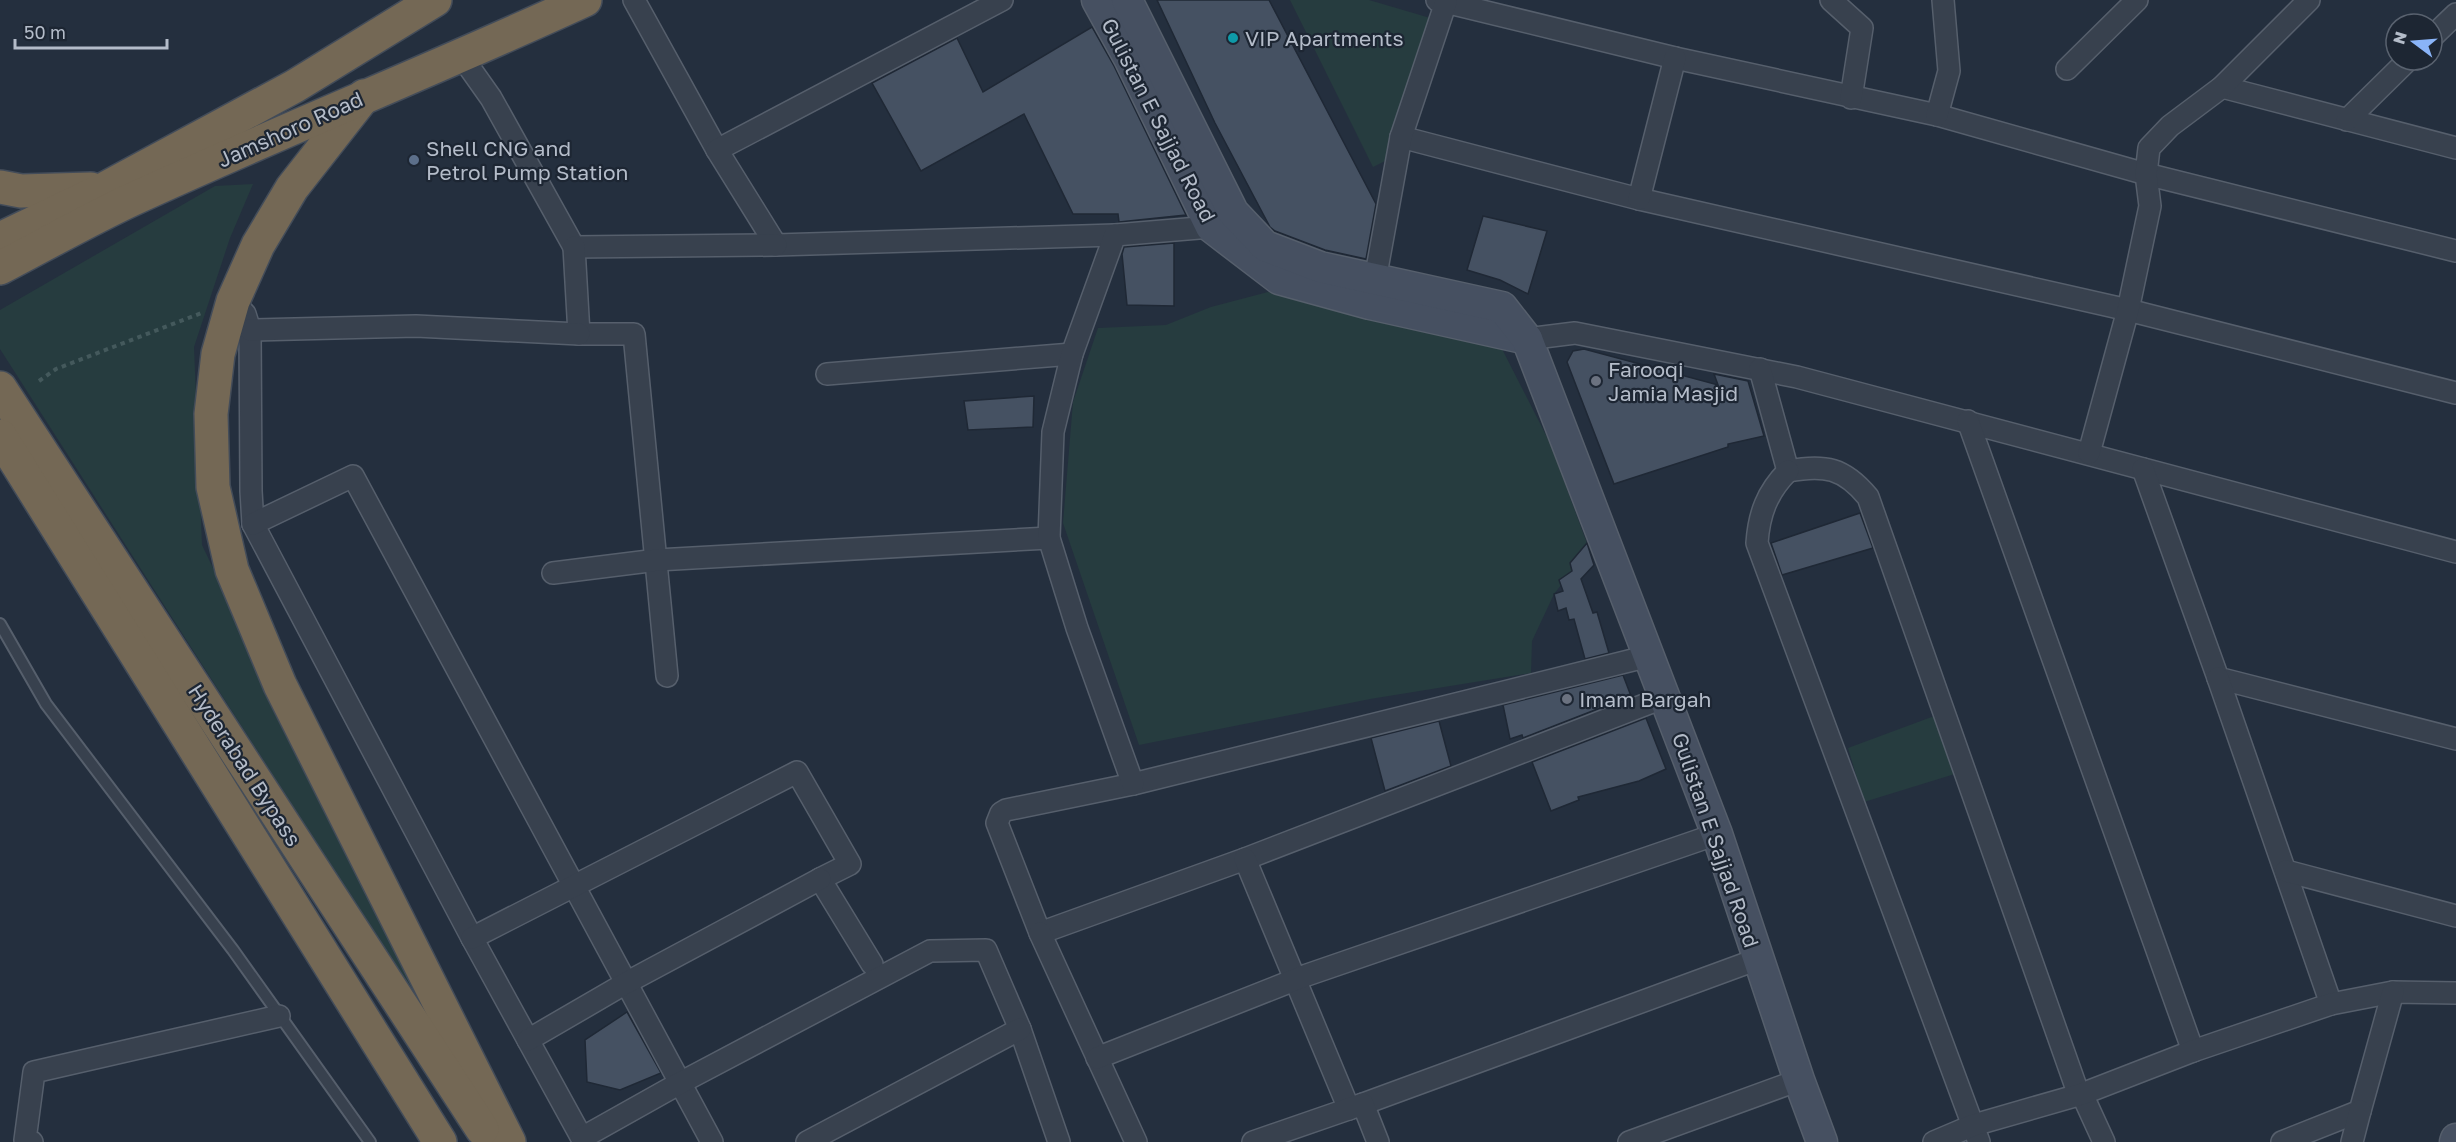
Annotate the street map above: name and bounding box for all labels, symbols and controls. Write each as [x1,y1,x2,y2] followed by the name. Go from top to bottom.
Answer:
[15,12,166,50] scale bar
[2384,12,2444,72] north arrow
[1096,14,1222,226] street label: Gulistan E Sajjad Road
[24,21,66,43] text: 50 m
[1245,25,1404,51] place label: VIP Apartments
[2388,29,2411,46] text: N
[1226,31,1240,45] marker: VIP Apartments
[213,85,367,173] street label: Jamshoro Road
[426,135,629,185] place label: Shell CNG and Petrol Pump Station
[407,153,421,167] marker: Shell CNG and Petrol Pump Station
[1608,356,1738,406] place label: Farooqi Jamia Masjid
[1589,374,1603,388] marker: Farooqi Jamia Masjid
[183,679,307,851] street label: Hyderabad Bypass
[1579,686,1712,712] place label: Imam Bargah
[1560,692,1574,706] marker: Imam Bargah
[1667,729,1765,951] street label: Gulistan E Sajjad Road

